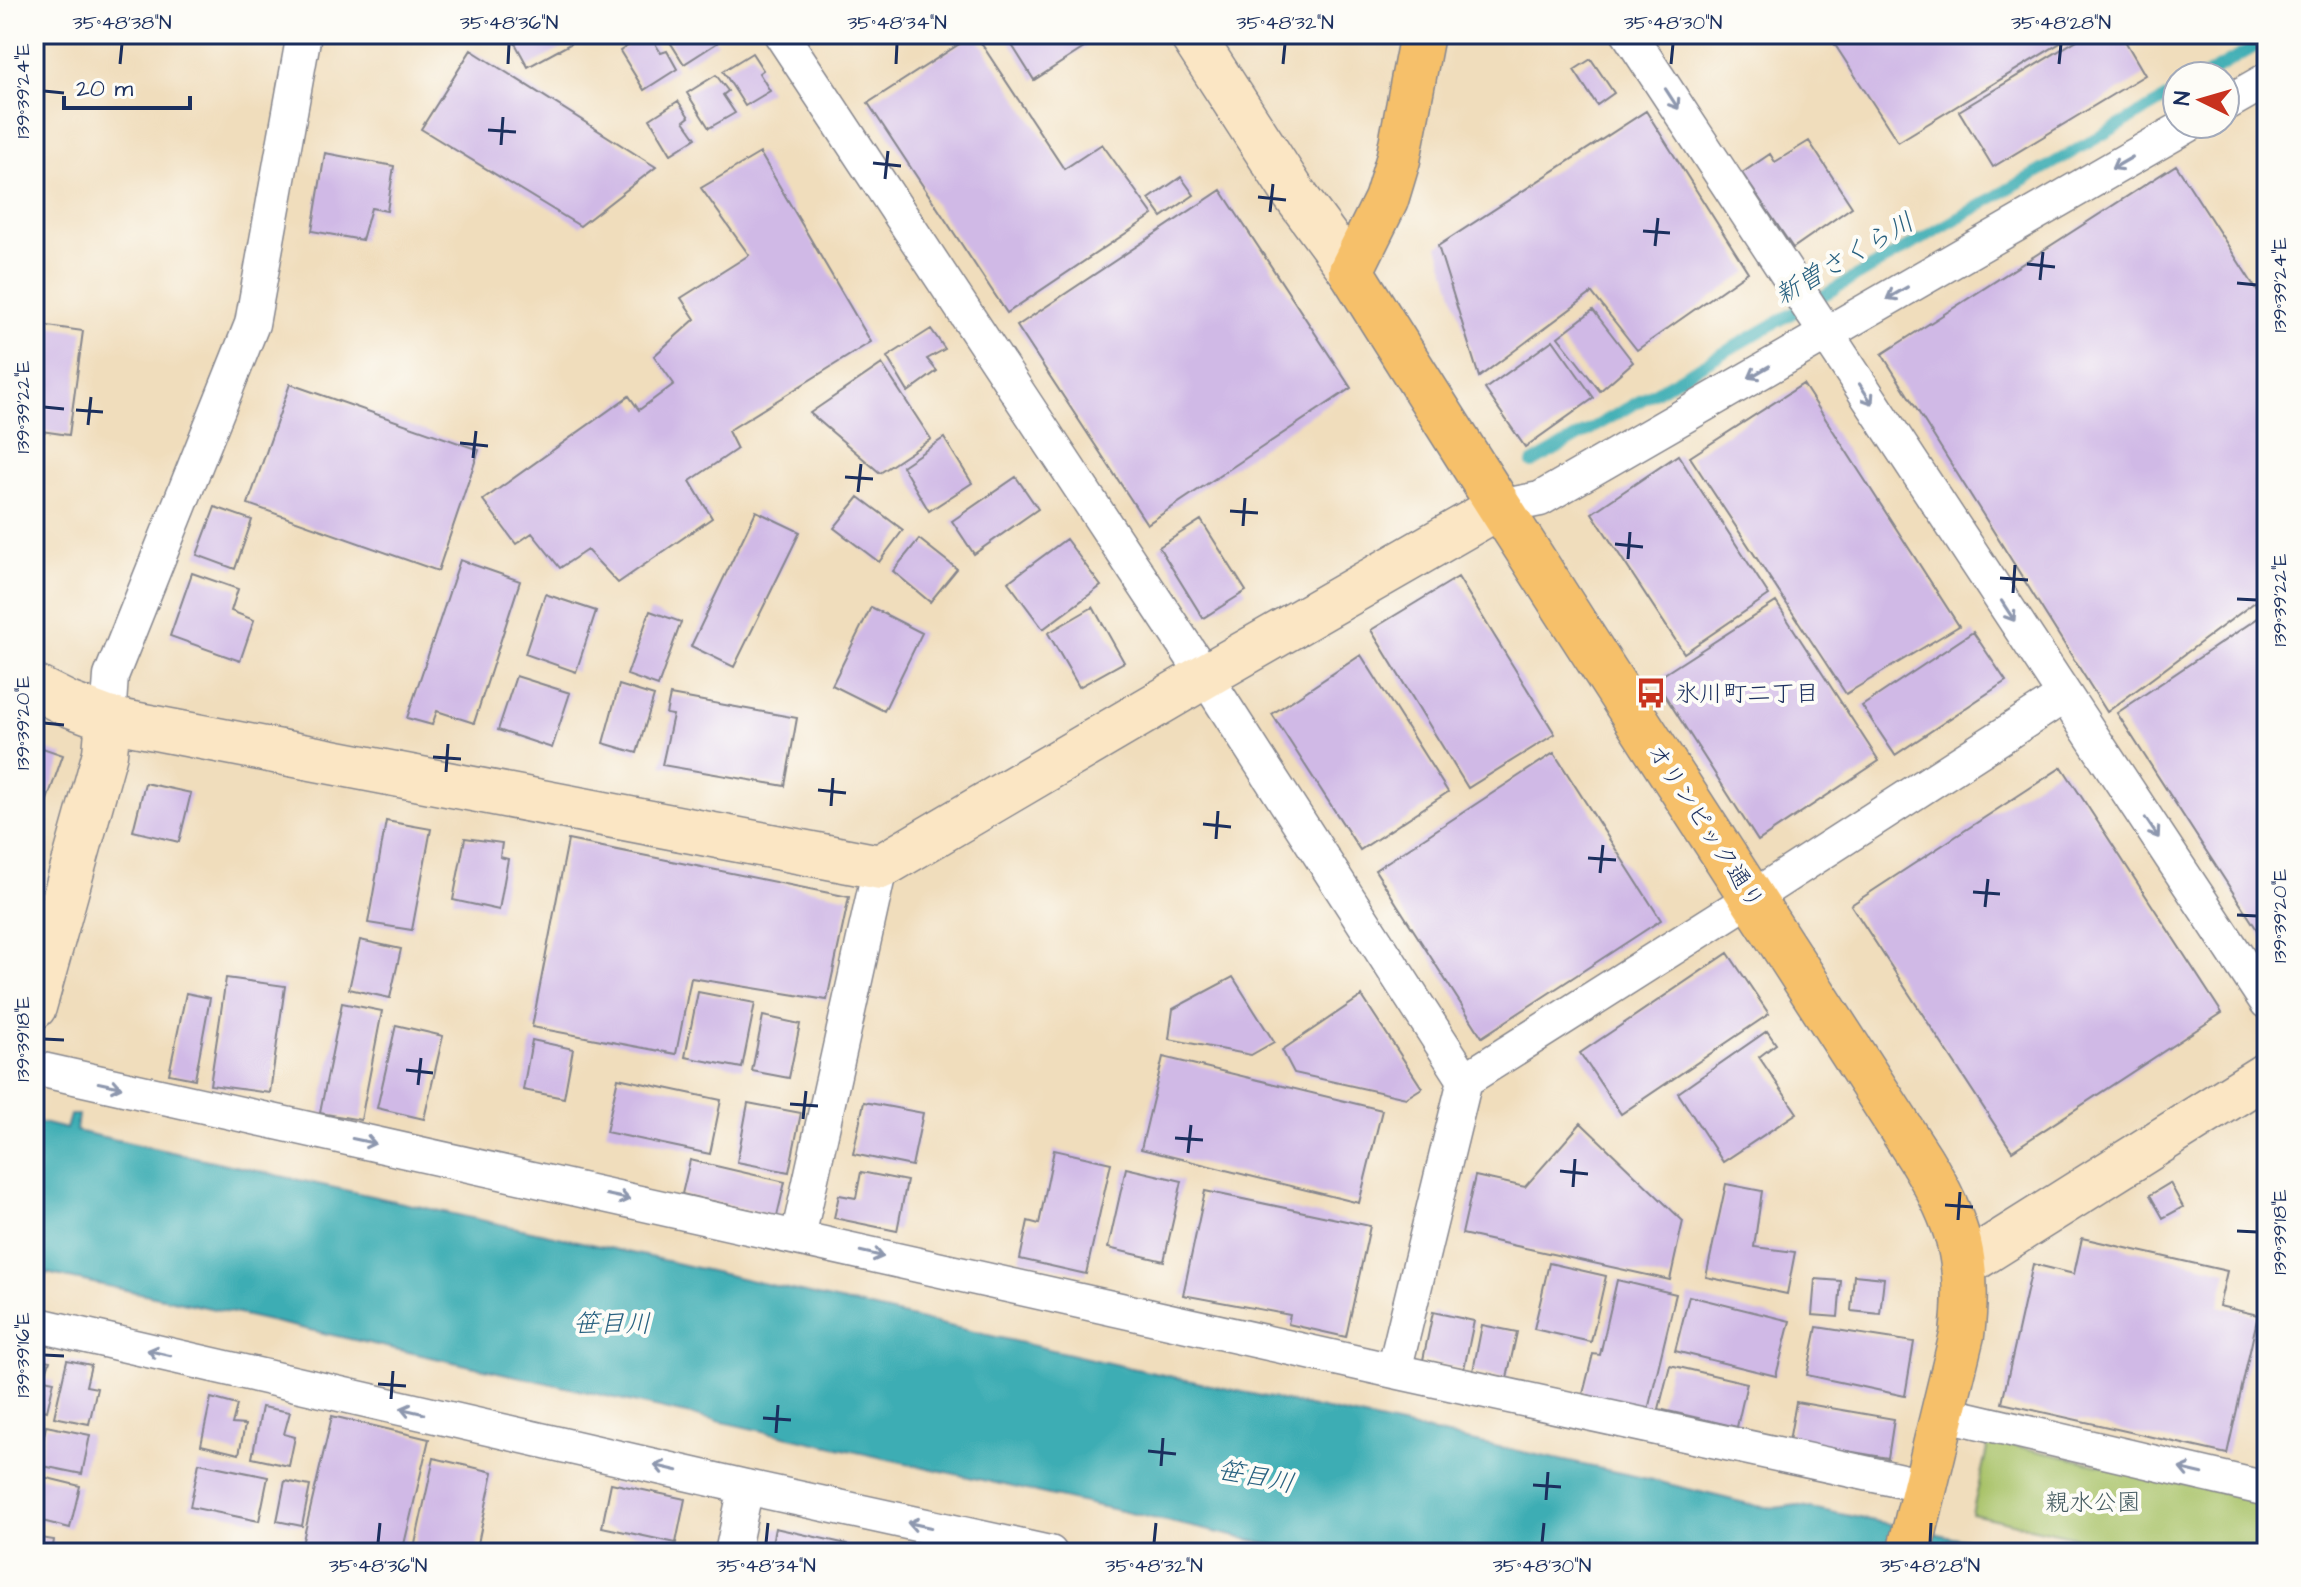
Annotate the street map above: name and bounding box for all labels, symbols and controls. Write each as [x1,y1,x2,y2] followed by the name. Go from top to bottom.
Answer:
[73,9,171,37] text: 35°48'38"N
[460,9,558,37] text: 35°48'36"N
[847,9,947,37] text: 35°48'34"N
[1236,9,1334,37] text: 35°48'32"N
[1624,9,1722,37] text: 35°48'30"N
[2011,9,2111,37] text: 35°48'28"N
[9,43,37,138] text: 139°39'24"E
[64,60,190,110] scale bar
[2161,60,2241,140] north arrow
[76,72,133,106] text: 20 m
[1664,87,1680,110] one-way arrow
[2167,90,2199,107] text: N
[2111,155,2134,171] one-way arrow
[1768,204,1921,313] water label: 新曽さくら川
[2266,237,2294,332] text: 139°39'24"E
[1886,285,1909,301] one-way arrow
[9,360,37,453] text: 139°39'22"E
[1748,364,1771,380] one-way arrow
[1858,382,1874,404] one-way arrow
[2266,553,2294,646] text: 139°39'22"E
[2000,600,2017,622] one-way arrow
[9,676,37,770] text: 139°39'20"E
[1634,676,1668,710] bus stop icon: 氷川町二丁目
[1675,677,1819,711] place label: 氷川町二丁目
[1639,737,1772,916] street label: オリンピック通り
[2143,817,2160,839] one-way arrow
[2266,869,2294,963] text: 139°39'20"E
[9,996,37,1082] text: 139°39'18"E
[97,1078,122,1093] one-way arrow
[351,1134,376,1149] one-way arrow
[2266,1189,2294,1275] text: 139°39'18"E
[605,1190,630,1205] one-way arrow
[858,1247,884,1262] one-way arrow
[573,1306,651,1342] water label: 笹目川
[9,1312,37,1397] text: 139°39'16"E
[146,1344,172,1359] one-way arrow
[400,1402,425,1417] one-way arrow
[1214,1452,1298,1502] water label: 笹目川
[653,1460,679,1475] one-way arrow
[2179,1463,2204,1478] one-way arrow
[2045,1486,2141,1520] park label: 親水公園
[907,1517,933,1532] one-way arrow
[329,1552,427,1580] text: 35°48'36"N
[716,1552,816,1580] text: 35°48'34"N
[1105,1552,1203,1580] text: 35°48'32"N
[1493,1552,1591,1580] text: 35°48'30"N
[1880,1552,1980,1580] text: 35°48'28"N

